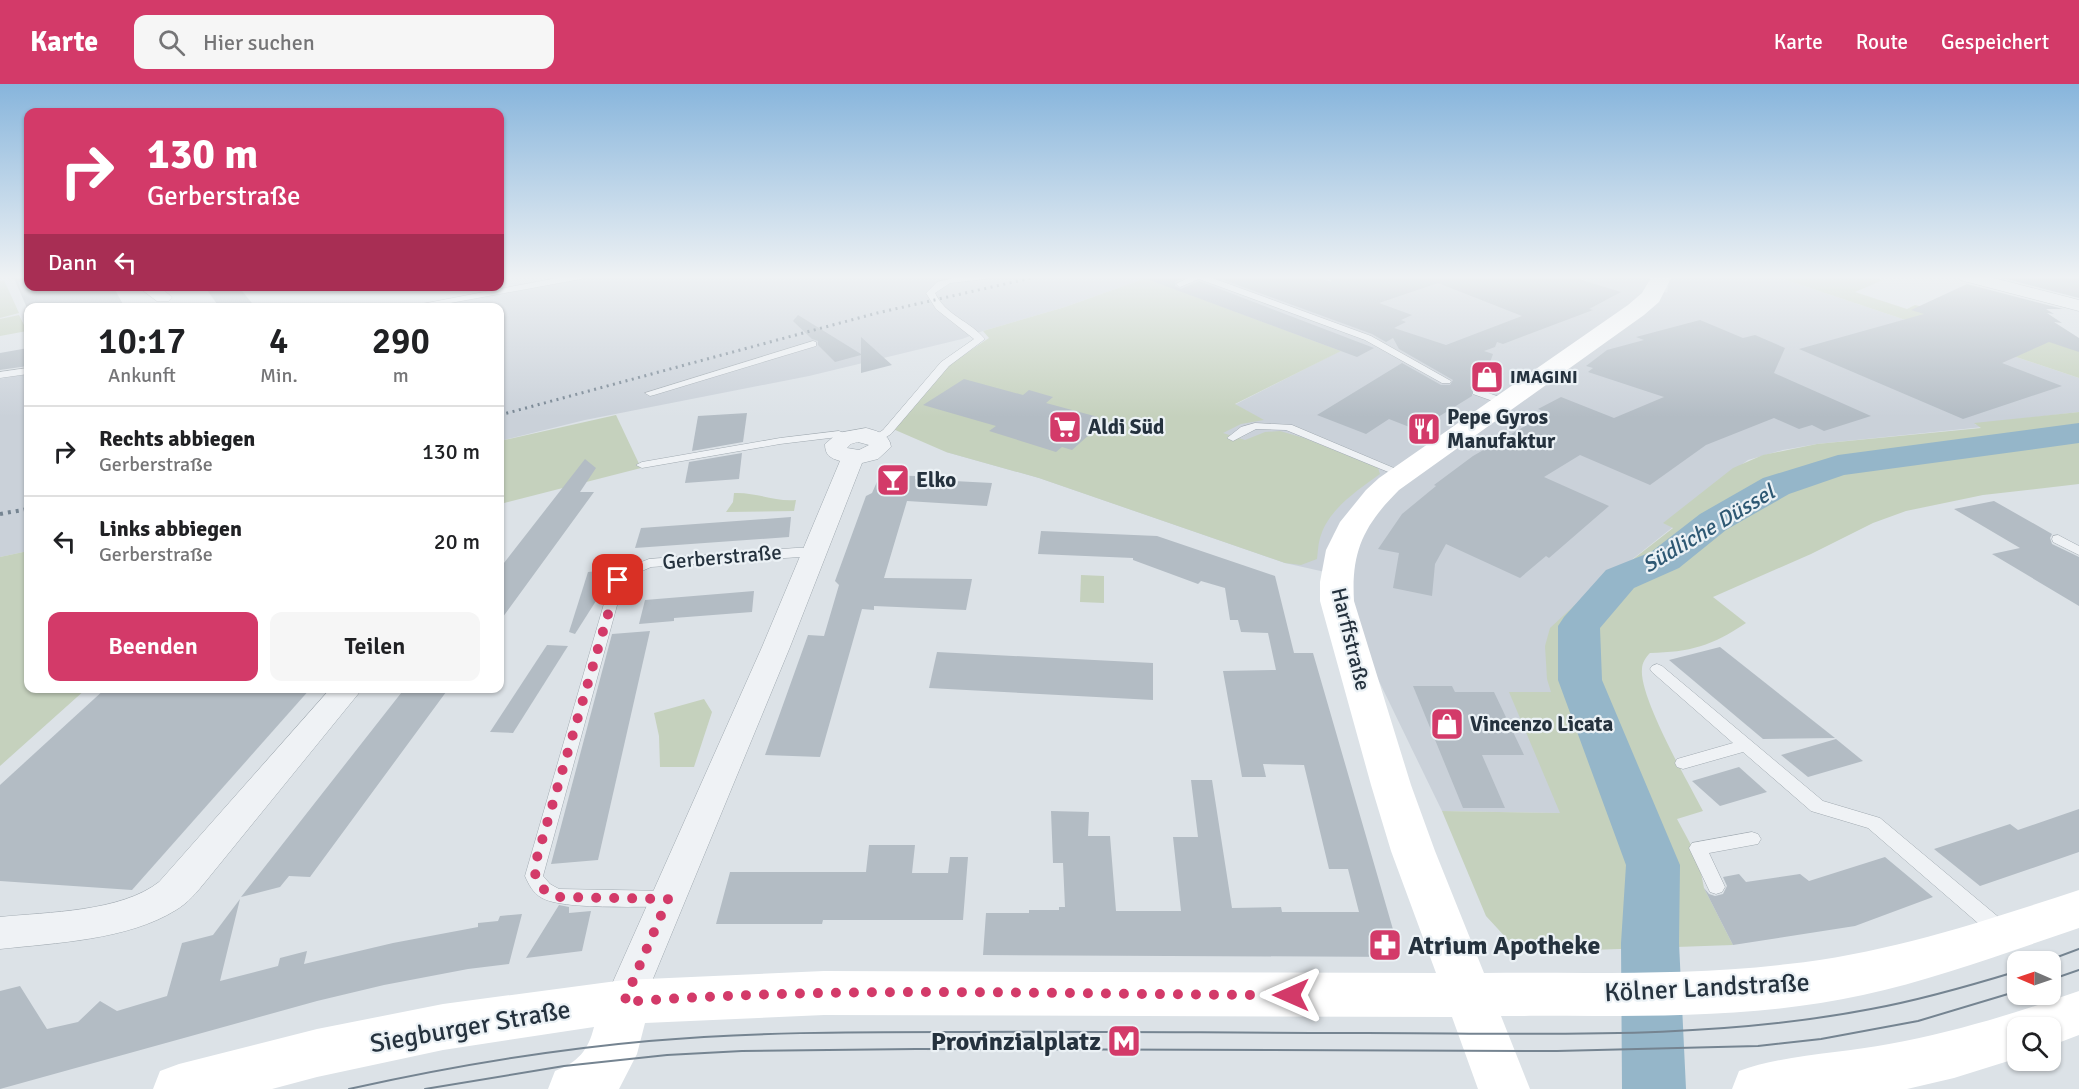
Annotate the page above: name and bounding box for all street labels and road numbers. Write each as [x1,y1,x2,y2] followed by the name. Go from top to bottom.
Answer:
[661,539,783,575] street label: Gerberstraße
[1326,585,1376,693] street label: Harffstraße
[1604,967,1811,1009] street label: Kölner Landstraße
[367,994,573,1060] street label: Siegburger Straße

